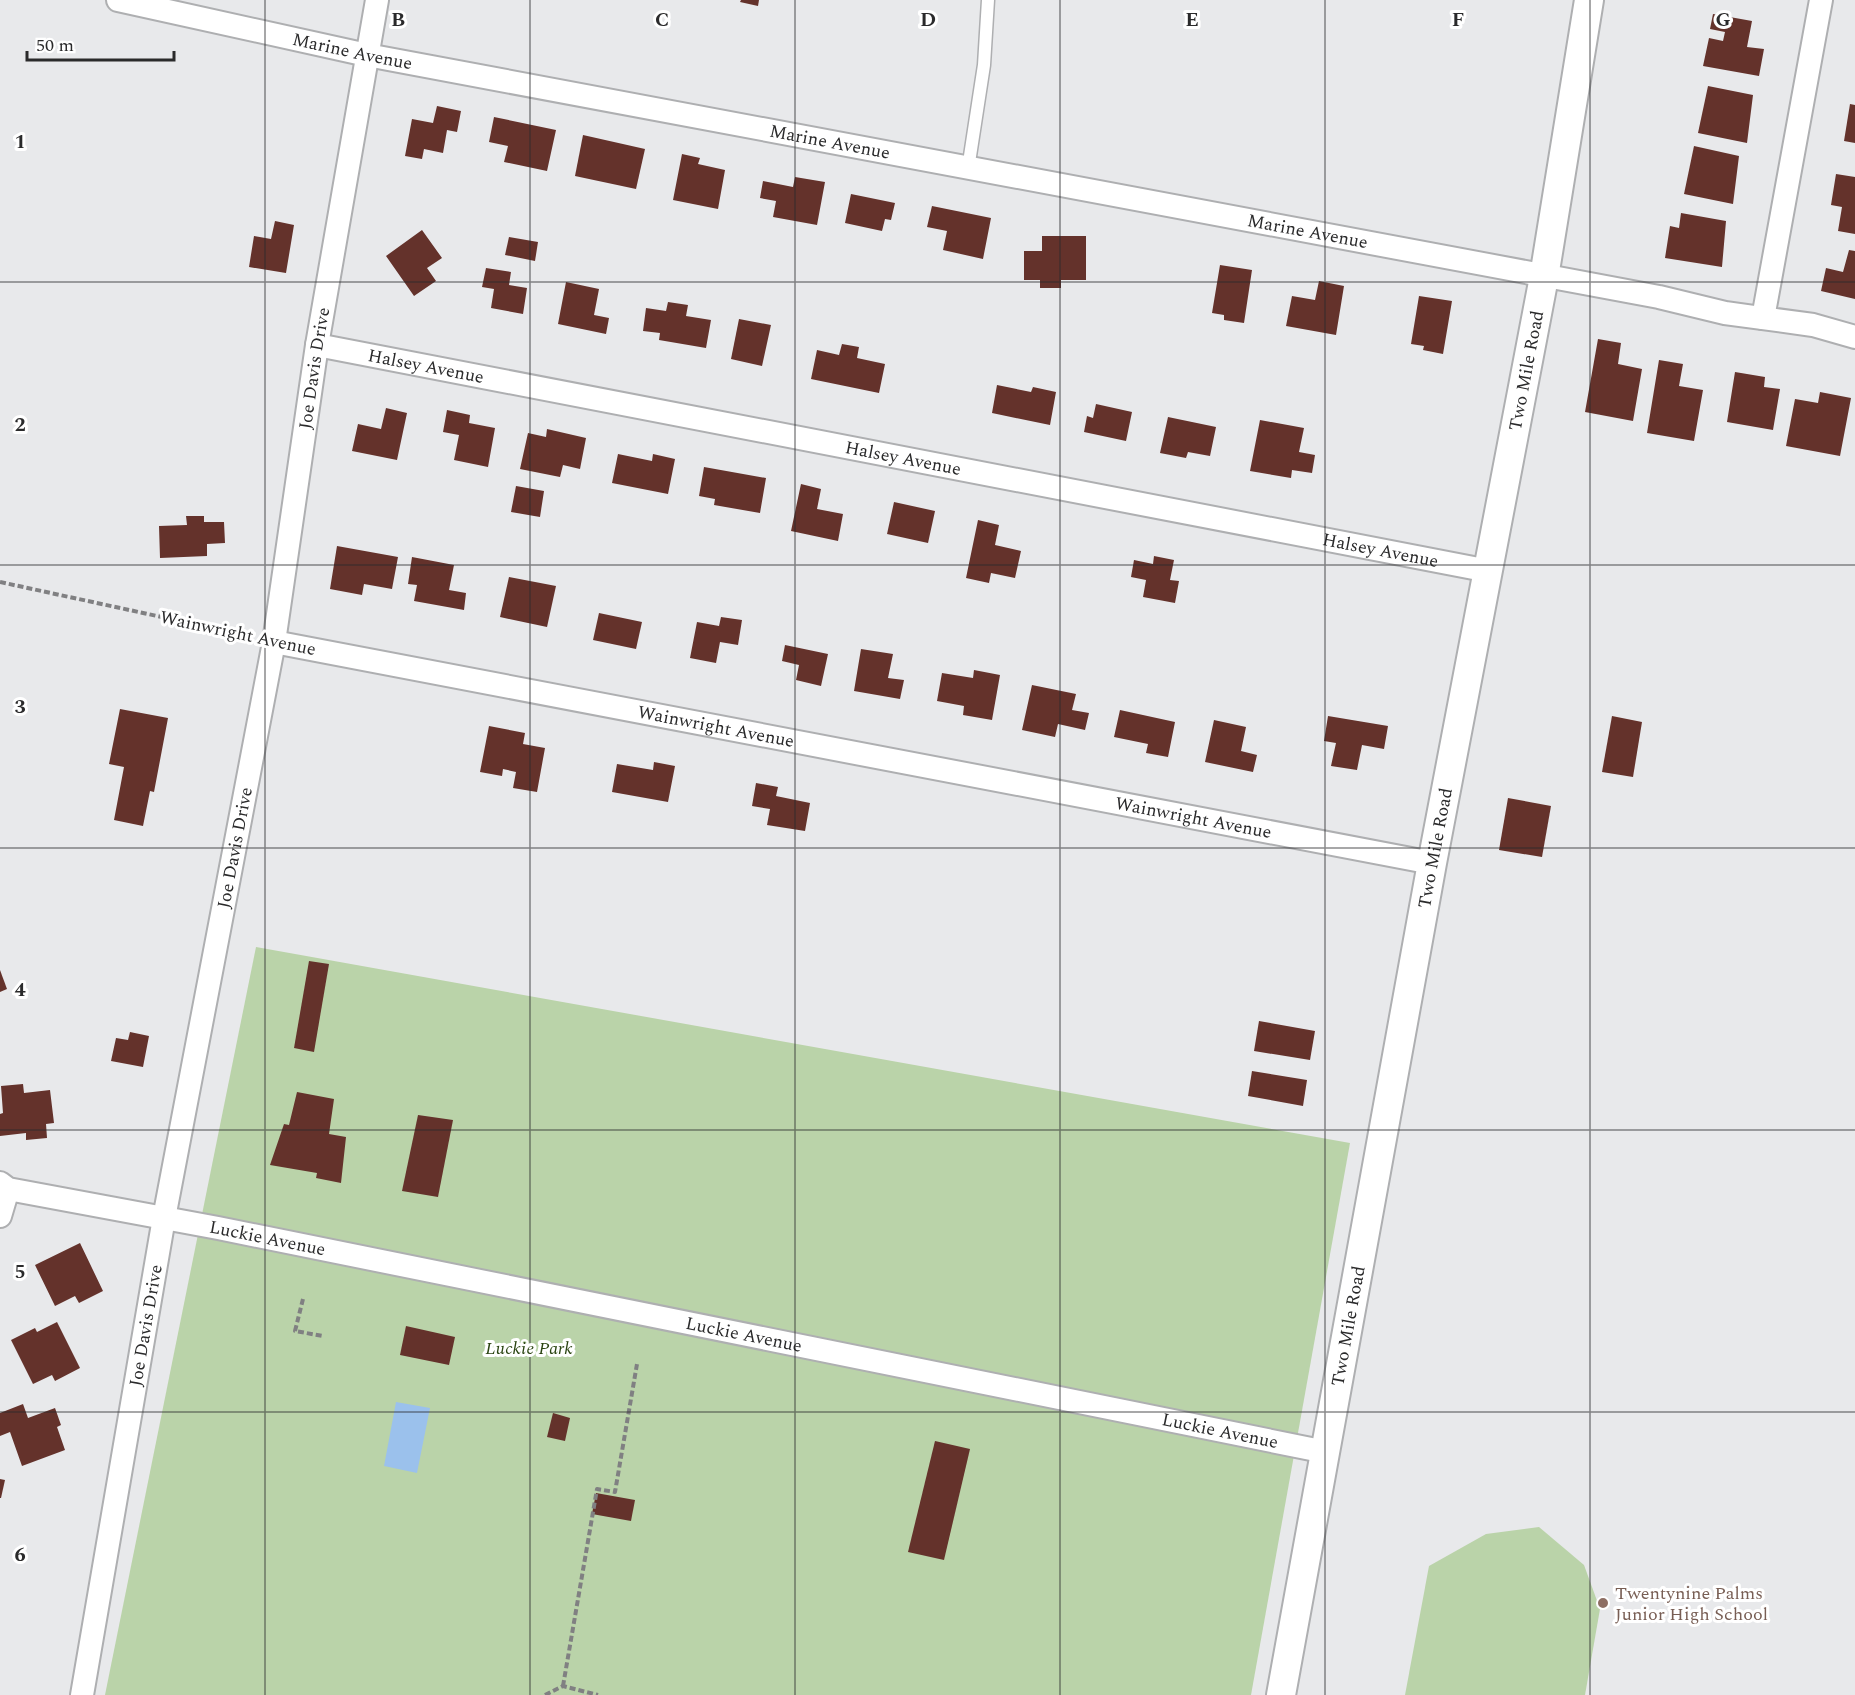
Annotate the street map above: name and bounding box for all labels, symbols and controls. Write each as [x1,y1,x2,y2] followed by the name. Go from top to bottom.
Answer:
[391,5,405,35] text: B
[655,5,669,35] text: C
[920,5,936,35] text: D
[1185,5,1199,35] text: E
[1452,5,1464,35] text: F
[1715,5,1731,35] text: G
[27,24,174,62] scale bar
[290,26,415,77] street label: Marine Avenue
[36,32,74,59] text: 50 m
[767,118,892,167] street label: Marine Avenue
[14,127,26,157] text: 1
[1245,207,1370,256] street label: Marine Avenue
[292,305,337,431] street label: Joe Davis Drive
[1502,308,1551,433] street label: Two Mile Road
[366,342,486,391] street label: Halsey Avenue
[14,410,26,440] text: 2
[843,434,963,483] street label: Halsey Avenue
[1320,526,1441,575] street label: Halsey Avenue
[157,604,318,663] street label: Wainwright Avenue
[14,692,26,722] text: 3
[635,699,796,755] street label: Wainwright Avenue
[210,785,260,911] street label: Joe Davis Drive
[1411,786,1460,910] street label: Two Mile Road
[1113,790,1274,846] street label: Wainwright Avenue
[14,975,26,1005] text: 4
[207,1214,328,1263] street label: Luckie Avenue
[14,1257,26,1287] text: 5
[122,1263,170,1388] street label: Joe Davis Drive
[1324,1264,1373,1389] street label: Two Mile Road
[683,1310,804,1360] street label: Luckie Avenue
[485,1335,573,1362] park label: Luckie Park
[1159,1406,1281,1456] street label: Luckie Avenue
[14,1540,26,1570] text: 6
[1615,1580,1768,1628] place label: Twentynine Palms Junior High School
[1596,1596,1610,1610] marker: Twentynine Palms Junior High School

